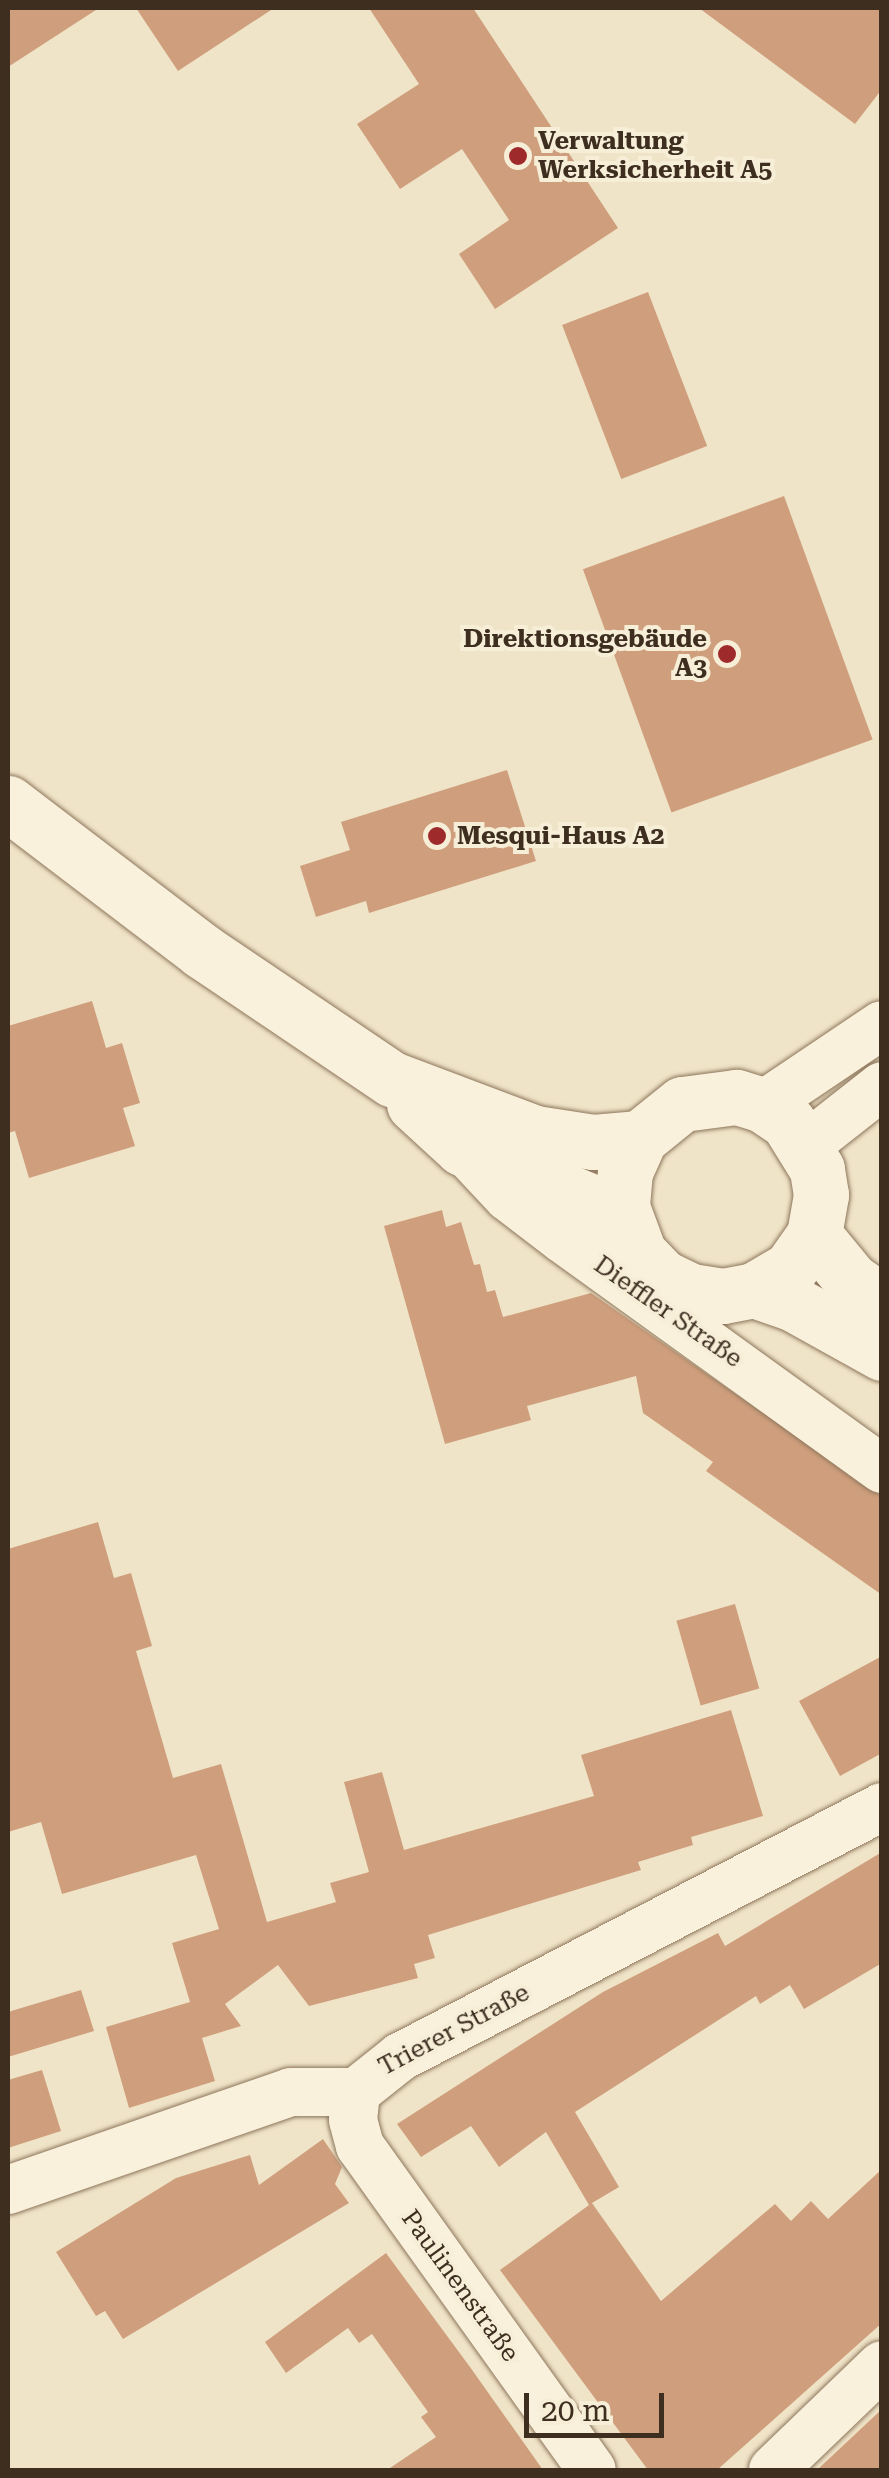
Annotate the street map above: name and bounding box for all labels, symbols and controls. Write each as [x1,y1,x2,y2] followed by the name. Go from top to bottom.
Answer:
[538,127,772,186] place label: Verwaltung Werksicherheit A5
[507,145,529,167] marker: Verwaltung Werksicherheit A5
[463,625,707,684] place label: Direktionsgebäude A3
[716,643,738,665] marker: Direktionsgebäude A3
[457,821,665,851] place label: Mesqui-Haus A2
[426,825,448,847] marker: Mesqui-Haus A2
[588,1250,748,1374] street label: Dieffler Straße
[373,1978,535,2082] street label: Trierer Straße
[395,2204,525,2368] street label: Paulinenstraße
[529,2373,669,2435] scale bar
[541,2393,610,2428] text: 20 m

